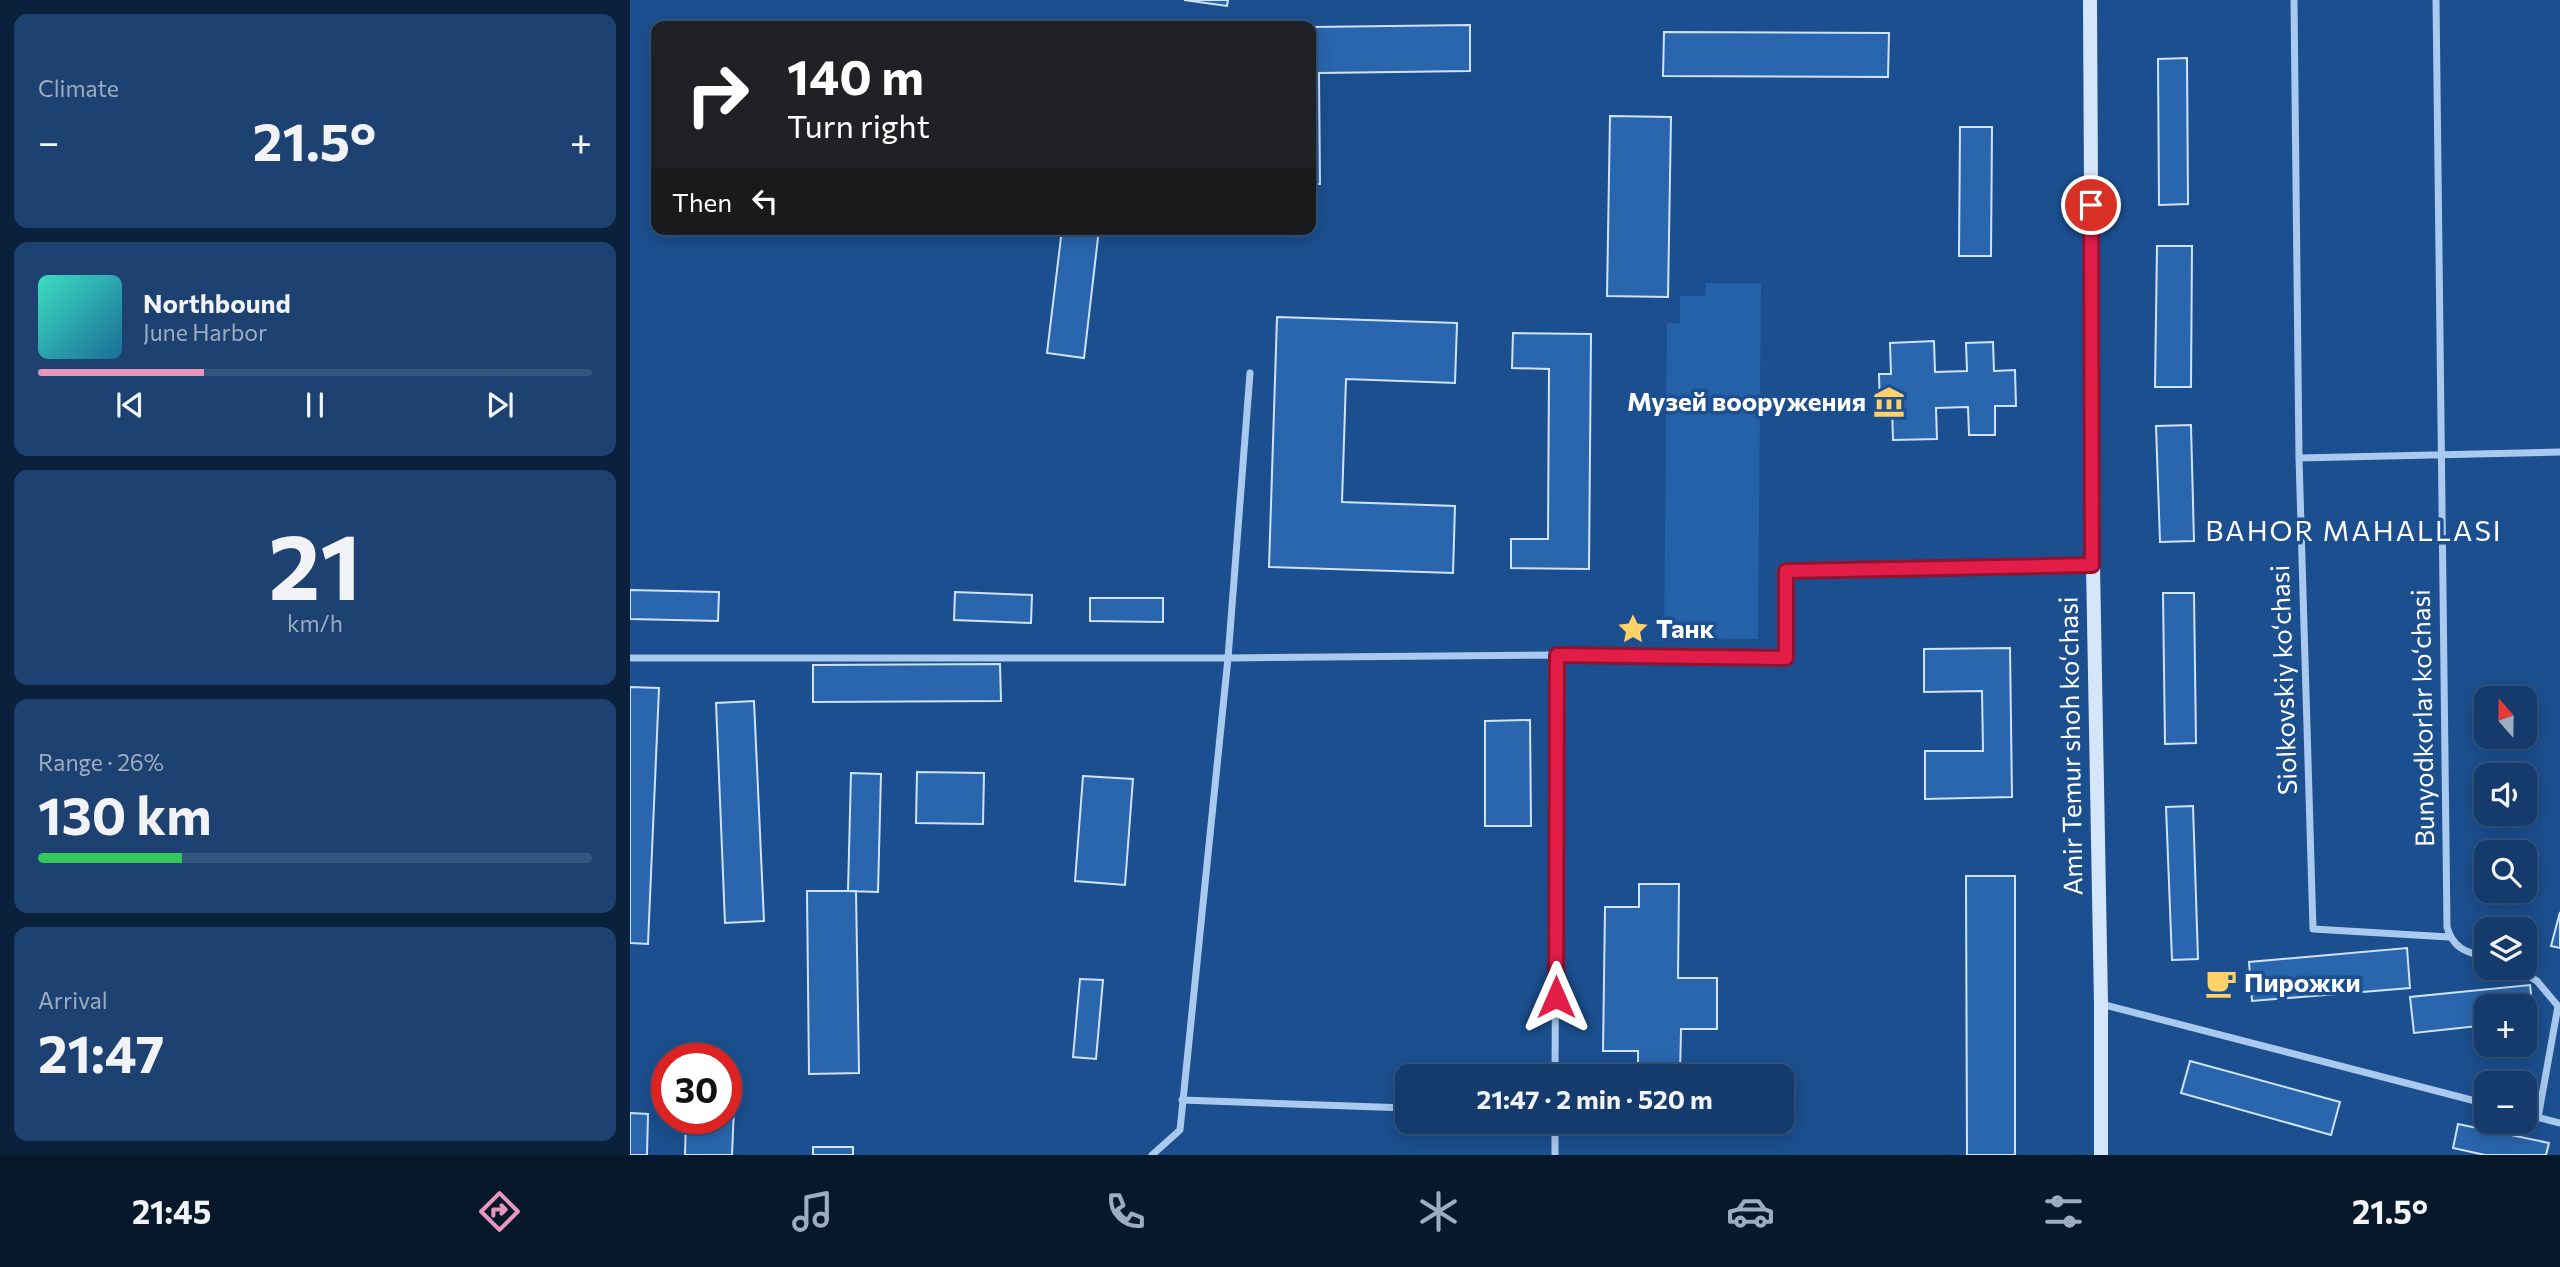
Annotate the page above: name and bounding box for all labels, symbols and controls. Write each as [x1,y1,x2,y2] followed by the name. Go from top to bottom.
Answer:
[787,45,924,105] text: 140 m
[672,49,763,140] icon: right
[38,74,119,102] text: Climate
[787,105,930,145] text: Turn right
[253,108,376,172] text: 21.5°
[38,117,60,164] text: −
[570,117,592,164] text: +
[2061,175,2121,235] pin
[746,182,784,220] icon: left
[672,186,732,217] text: Then
[2072,186,2110,224] icon: arrive
[143,287,291,318] text: Northbound
[143,318,267,346] text: June Harbor
[1627,385,1866,416] place label: Музей вооружения
[1872,385,1906,419] museum icon: Музей вооружения
[111,386,149,424] icon: previous
[296,386,334,424] icon: pause
[481,386,519,424] icon: next
[269,507,361,619] text: 21
[2205,513,2503,547] district label: BAHOR MAHALLASI
[2263,565,2302,796] street label: Siolkovskiy ko‘chasi
[2404,589,2439,847] street label: Bunyodkorlar ko‘chasi
[2051,596,2088,896] street label: Amir Temur shoh ko‘chasi
[287,609,343,637] text: km/h
[1616,612,1650,646] place icon: Танк
[1656,612,1715,643] place label: Танк
[2474,686,2538,749] north arrow
[2474,686,2537,1134] map controls
[38,748,164,776] text: Range · 26%
[2474,763,2537,826] button: sound
[38,782,212,846] text: 130 km
[2474,840,2537,903] button: search
[2474,917,2537,980] button: layers
[1519,960,1593,1034] position arrow
[2204,966,2238,1000] cafe icon: Пирожки
[2244,966,2361,997] place label: Пирожки
[38,986,108,1014] text: Arrival
[2474,994,2537,1057] button: +
[38,1020,164,1084] text: 21:47
[651,1043,742,1134] speed limit sign: 30
[2474,1071,2537,1134] button: −
[1476,1083,1713,1114] text: 21:47 · 2 min · 520 m
[475,1187,524,1236] icon: directions
[788,1187,837,1236] icon: music
[1101,1187,1150,1236] icon: phone
[1414,1187,1463,1236] icon: climate
[1726,1187,1775,1236] icon: car
[2039,1187,2088,1236] icon: filters
[132,1191,211,1231] text: 21:45
[2352,1191,2428,1231] text: 21.5°

